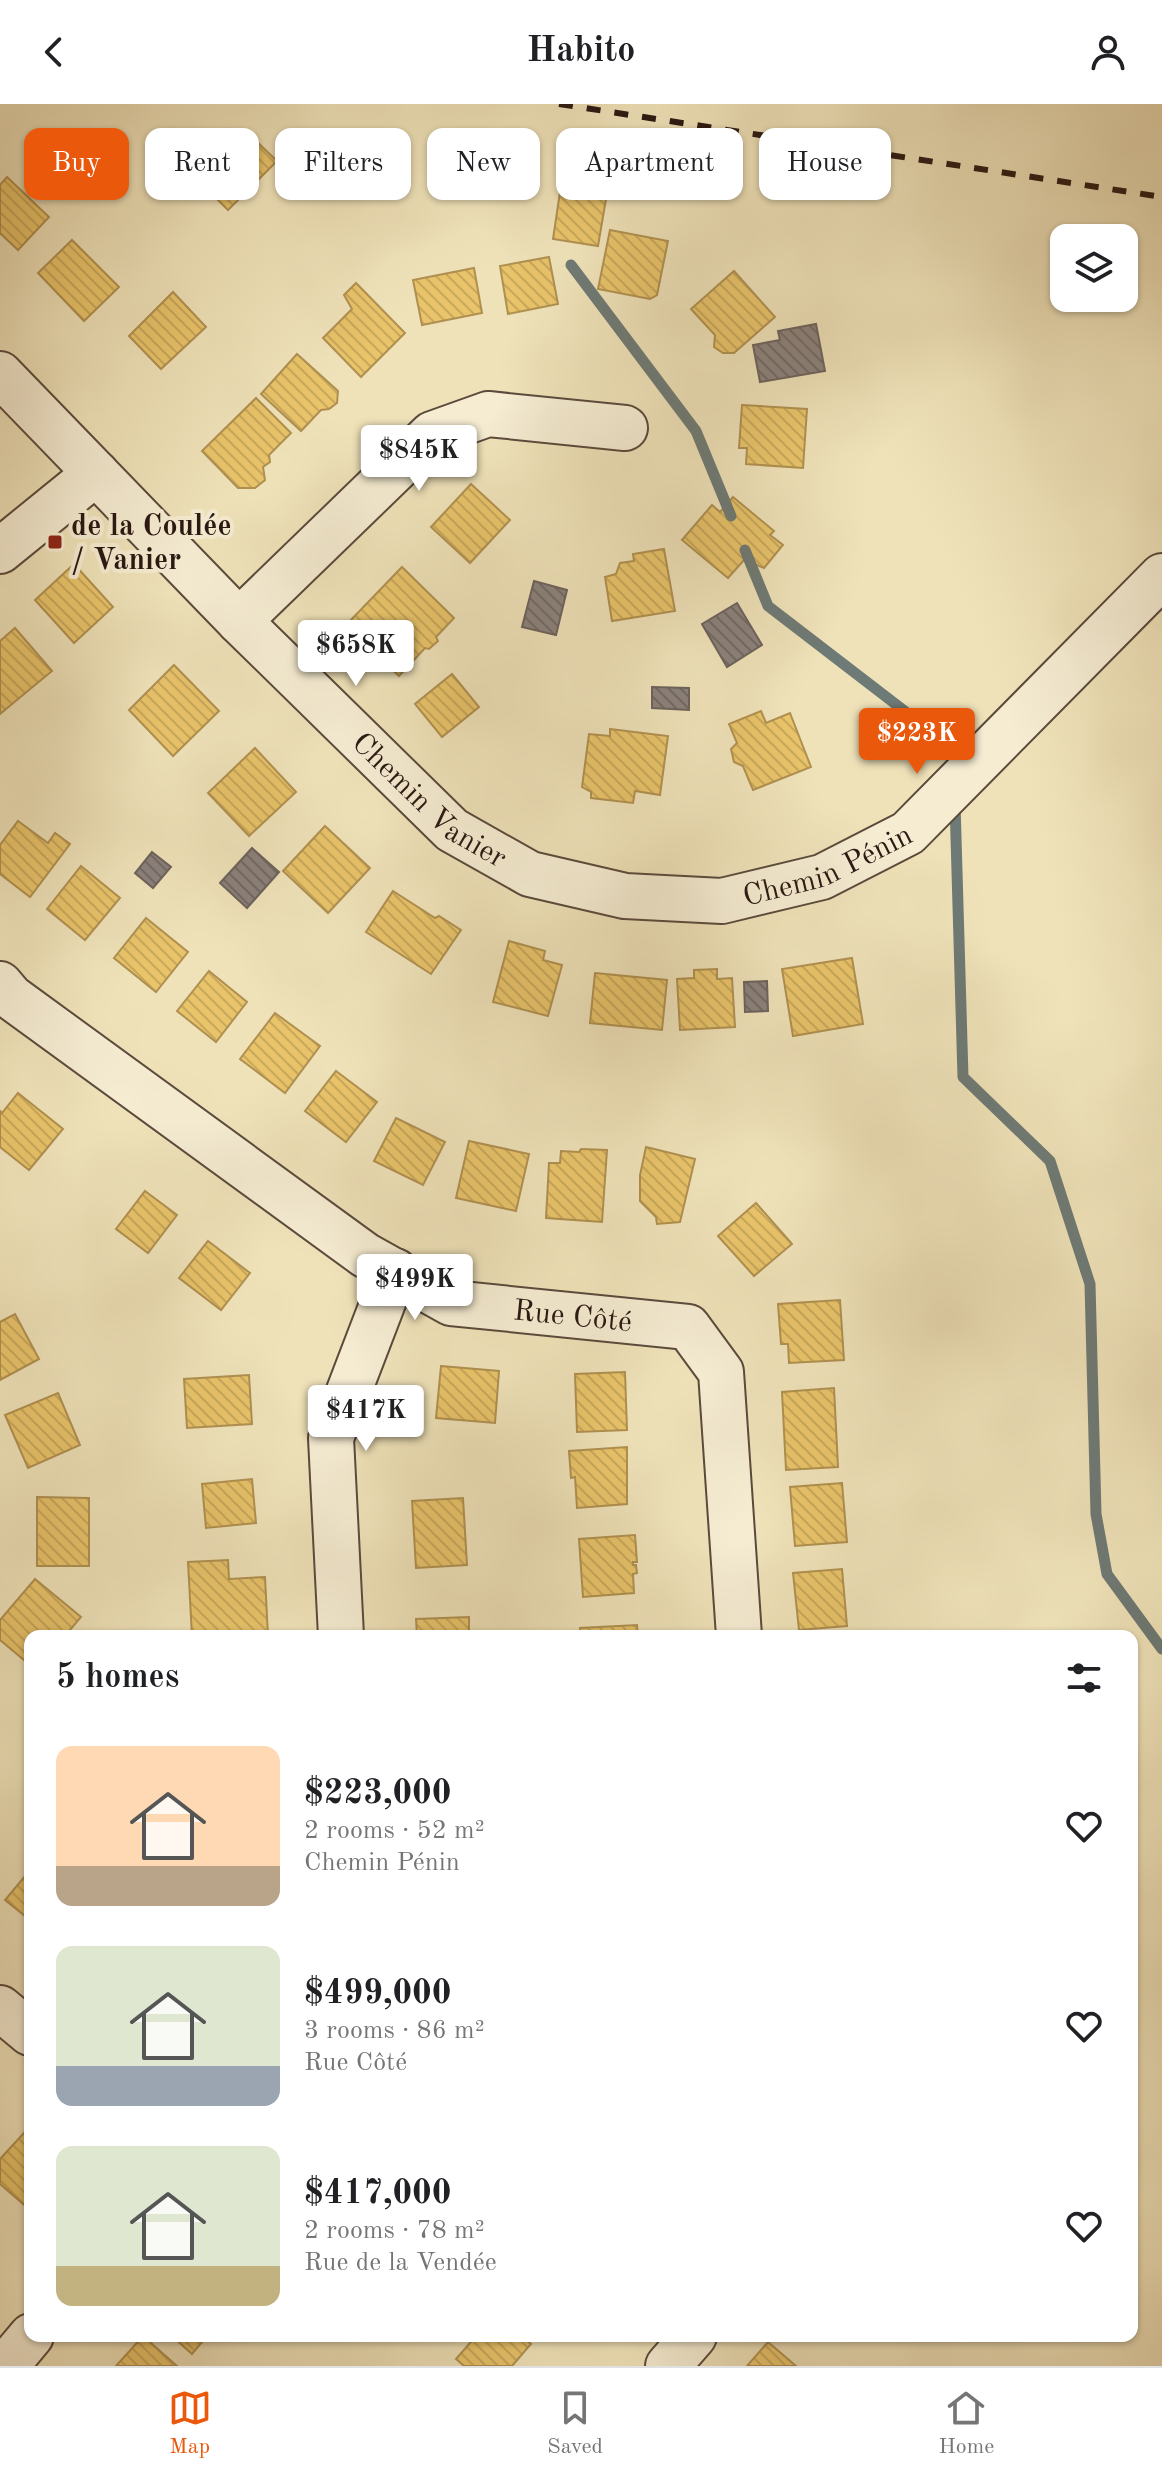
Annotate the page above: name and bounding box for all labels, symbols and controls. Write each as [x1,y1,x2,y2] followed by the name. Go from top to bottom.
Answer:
[32,30,76,74] icon: back
[1086,30,1130,74] icon: person
[527,34,635,70] text: Habito
[24,128,129,200] chip: Buy
[145,128,259,200] chip: Rent
[275,128,411,200] chip: Filters
[427,128,540,200] chip: New
[556,128,743,200] chip: Apartment
[759,128,891,200] chip: House
[1050,224,1138,312] map controls
[1050,224,1138,312] button: layers
[363,425,475,493] pin: $845K
[379,438,459,464] text: $845K
[71,512,232,576] place label: de la Coulée / Vanier
[46,533,64,551] marker: de la Coulée / Vanier
[300,620,412,688] pin: $658K
[316,633,396,659] text: $658K
[861,708,973,776] pin: $223K
[877,721,957,747] text: $223K
[345,728,511,874] street label: Chemin Vanier
[740,820,918,912] street label: Chemin Pénin
[359,1254,471,1322] pin: $499K
[375,1267,455,1293] text: $499K
[512,1296,633,1338] street label: Rue Côté
[310,1385,422,1453] pin: $417K
[326,1398,406,1424] text: $417K
[1062,1656,1106,1700] icon: filters
[56,1661,179,1695] text: 5 homes
[304,1777,452,1811] text: $223,000
[120,1778,216,1874] icon: home
[1062,1804,1106,1848] icon: heart
[304,1818,485,1844] text: 2 rooms · 52 m²
[304,1850,460,1876] text: Chemin Pénin
[304,1977,452,2011] text: $499,000
[120,1978,216,2074] icon: home
[1062,2004,1106,2048] icon: heart
[304,2018,485,2044] text: 3 rooms · 86 m²
[304,2050,407,2076] text: Rue Côté
[304,2177,452,2211] text: $417,000
[120,2178,216,2274] icon: home
[1062,2204,1106,2248] icon: heart
[304,2218,485,2244] text: 2 rooms · 78 m²
[304,2250,497,2276] text: Rue de la Vendée
[168,2386,212,2461] tab: Map
[547,2386,603,2461] tab: Saved
[938,2386,994,2461] tab: Home

